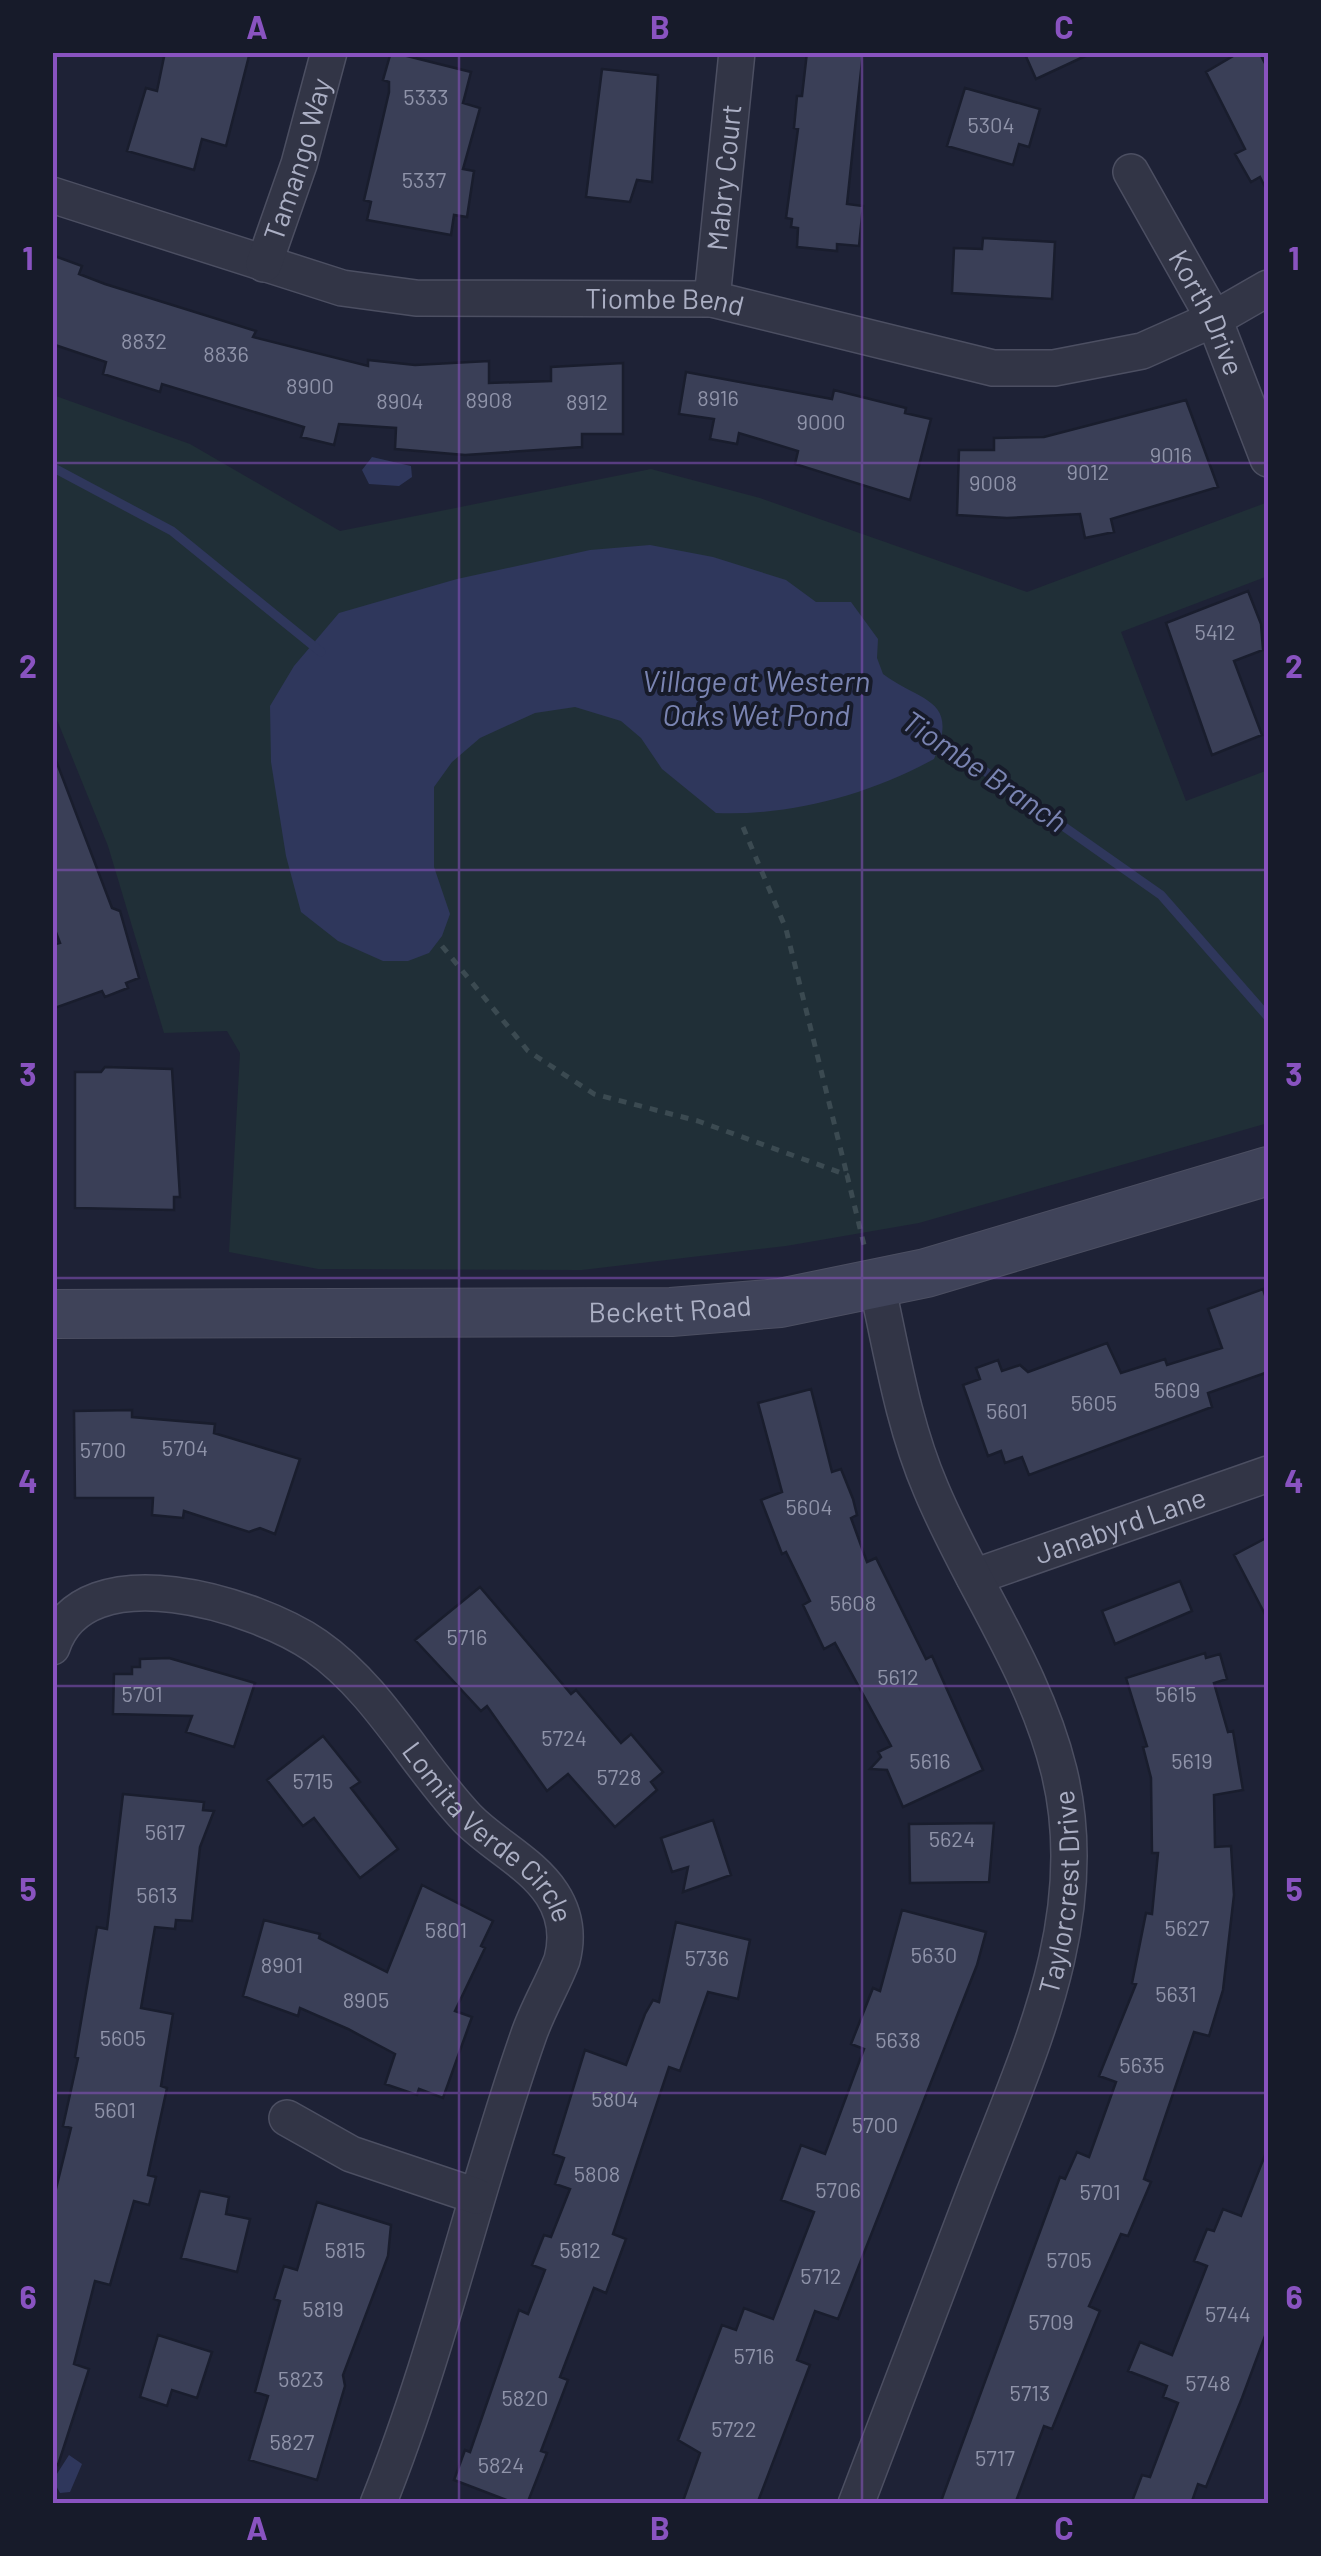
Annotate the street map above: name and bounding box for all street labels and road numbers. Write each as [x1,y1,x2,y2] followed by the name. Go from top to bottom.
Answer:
[256,74,337,245] street label: Tamango Way
[699,103,748,252] street label: Mabry Court
[1162,243,1252,380] street label: Korth Drive
[585,281,748,322] street label: Tiombe Bend
[588,1287,753,1328] street label: Beckett Road
[1030,1479,1210,1570] street label: Janabyrd Lane
[396,1734,581,1926] street label: Lomita Verde Circle
[1030,1788,1085,1998] street label: Taylorcrest Drive

